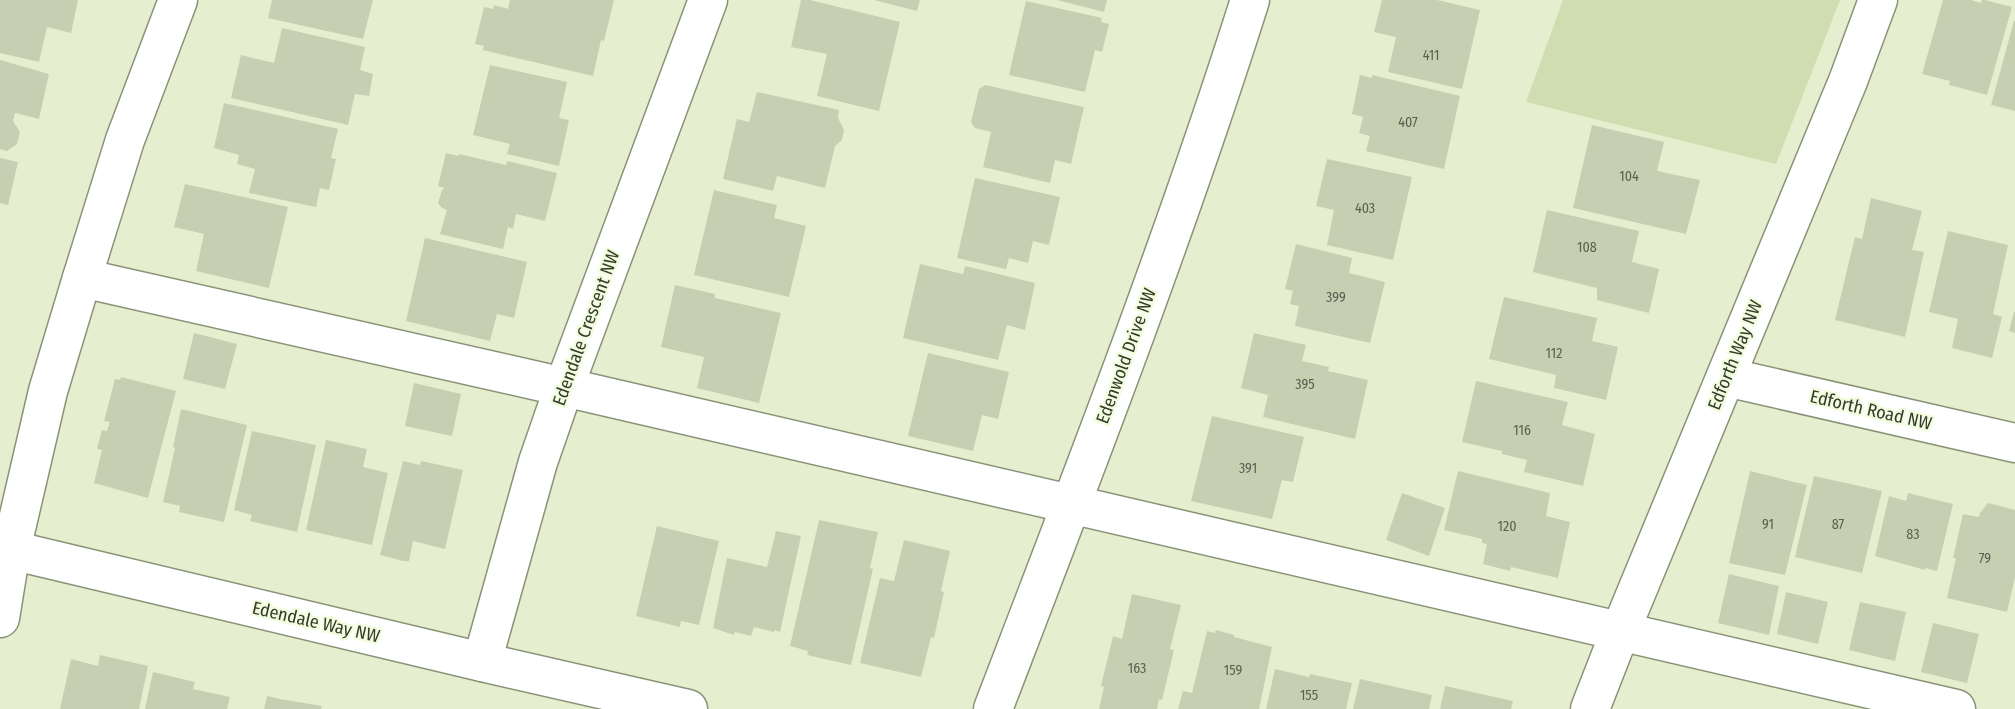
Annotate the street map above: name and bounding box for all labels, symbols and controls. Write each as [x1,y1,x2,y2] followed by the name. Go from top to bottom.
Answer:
[1423,47,1439,64] house number: 411
[1398,114,1418,131] house number: 407
[1619,168,1639,185] house number: 104
[1355,200,1375,217] house number: 403
[1577,239,1597,256] house number: 108
[548,247,625,409] street label: Edendale Crescent NW
[1091,285,1161,427] street label: Edenwold Drive NW
[1326,289,1346,306] house number: 399
[1703,296,1767,413] street label: Edforth Way NW
[1546,345,1562,362] house number: 112
[1295,376,1315,393] house number: 395
[1808,385,1935,435] street label: Edforth Road NW
[1513,422,1531,439] house number: 116
[1239,460,1257,477] house number: 391
[1762,516,1774,533] house number: 91
[1832,516,1845,533] house number: 87
[1498,518,1516,535] house number: 120
[1906,526,1920,543] house number: 83
[1979,550,1991,567] house number: 79
[250,597,382,647] street label: Edendale Way NW
[1128,660,1146,677] house number: 163
[1224,662,1242,679] house number: 159
[1300,687,1318,704] house number: 155

